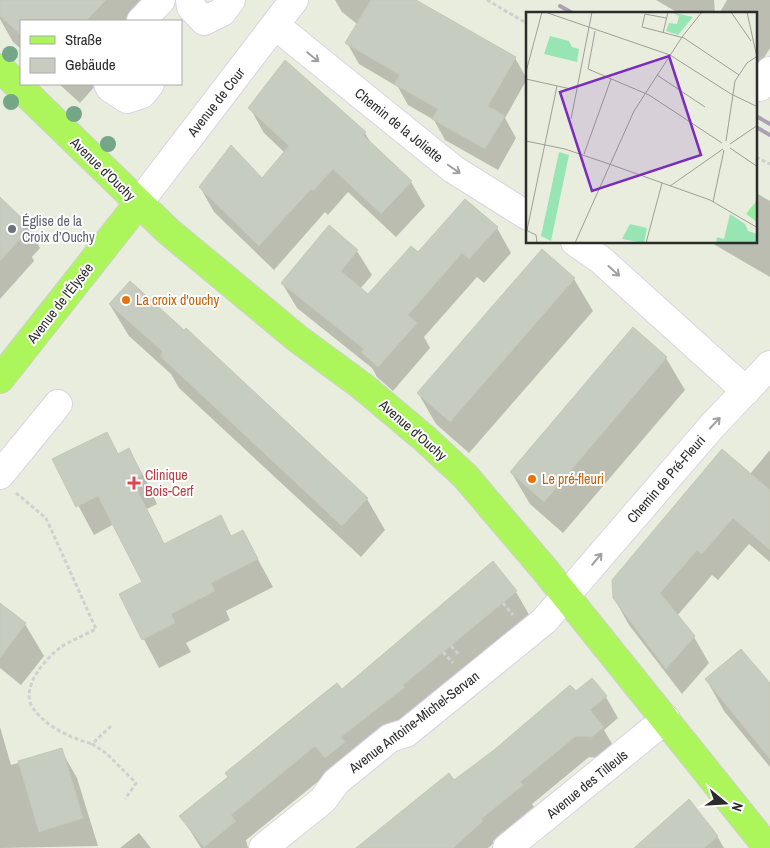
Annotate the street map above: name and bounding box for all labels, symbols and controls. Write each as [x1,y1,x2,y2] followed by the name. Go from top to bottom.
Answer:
[526,12,758,244] inset map
[20,20,182,85] legend
[65,29,102,50] text: Straße
[307,51,320,62] one-way arrow
[65,54,116,75] text: Gebäude
[183,64,249,141] street label: Avenue de Cour
[351,84,447,166] street label: Chemin de la Joliette
[66,133,140,205] street label: Avenue d'Ouchy
[447,164,461,174] one-way arrow
[22,212,95,246] place label: Église de la Croix d’Ouchy
[6,223,18,235] marker: Église de la Croix d’Ouchy
[22,259,97,348] street label: Avenue de l'Élysée
[607,265,620,277] one-way arrow
[136,291,220,309] place label: La croix d'ouchy
[120,294,132,306] marker: La croix d'ouchy
[375,395,451,464] street label: Avenue d'Ouchy
[709,417,721,429] one-way arrow
[623,431,709,527] street label: Chemin de Pré-Fleuri
[145,466,194,500] place label: Clinique Bois-Cerf
[542,470,604,488] place label: Le pré-fleuri
[526,473,538,485] marker: Le pré-fleuri
[127,476,141,490] marker: Clinique Bois-Cerf
[592,553,603,566] one-way arrow
[344,667,483,778] street label: Avenue Antoine-Michel-Servan
[542,746,632,823] street label: Avenue des Tilleuls
[700,778,750,828] north arrow
[728,800,747,814] text: N

